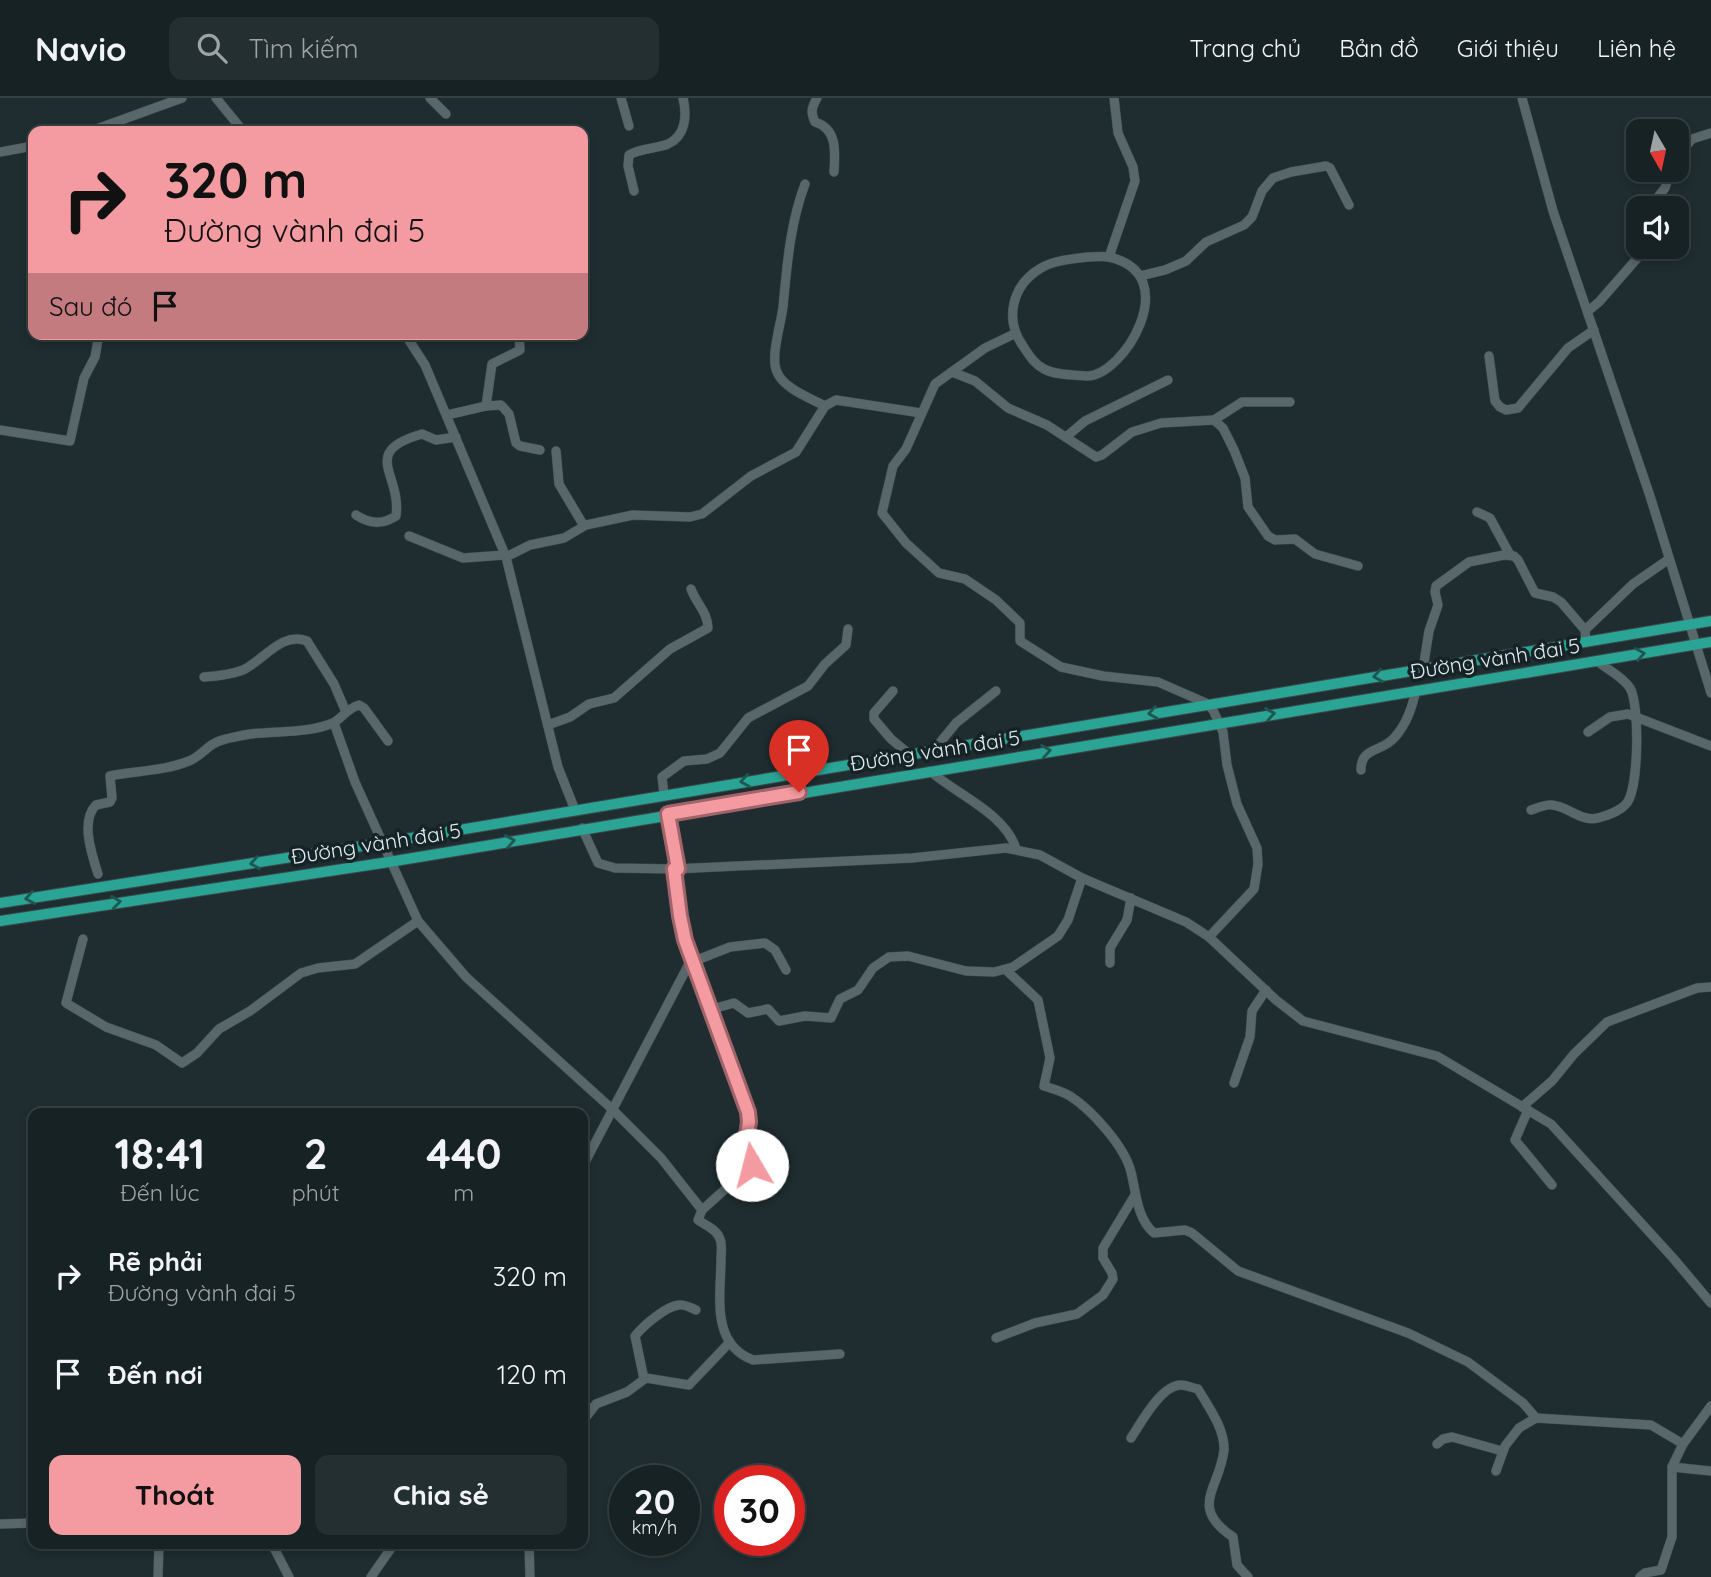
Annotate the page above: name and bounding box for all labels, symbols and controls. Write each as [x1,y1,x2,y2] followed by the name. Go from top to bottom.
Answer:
[169,17,659,80] search box
[35,28,127,69] text: Navio
[193,29,231,67] icon: search
[249,32,358,65] text: Tìm kiếm
[1189,33,1301,63] text: Trang chủ
[1339,33,1419,63] text: Bản đồ
[1457,33,1559,63] text: Giới thiệu
[1597,33,1676,63] text: Liên hệ
[1626,119,1689,182] north arrow
[1626,119,1689,259] map controls
[164,149,307,210] text: 320 m
[49,154,140,245] icon: right
[1626,196,1689,259] button: sound
[164,210,425,250] text: Đường vành đai 5
[146,287,184,325] icon: arrive
[49,290,132,323] text: Sau đó
[1408,632,1582,684] street label: Đường vành đai 5
[1634,647,1646,662] one-way arrow
[1372,668,1384,683] one-way arrow
[1147,705,1159,720] one-way arrow
[1264,707,1276,722] one-way arrow
[769,720,829,792] pin
[848,724,1022,776] street label: Đường vành đai 5
[780,731,818,769] icon: arrive
[1040,744,1052,759] one-way arrow
[739,773,751,788] one-way arrow
[289,817,463,869] street label: Đường vành đai 5
[504,834,516,849] one-way arrow
[249,855,261,870] one-way arrow
[25,890,36,905] one-way arrow
[110,895,122,910] one-way arrow
[115,1127,205,1180] text: 18:41
[304,1127,328,1180] text: 2
[426,1127,501,1180] text: 440
[715,1128,789,1202] position arrow
[120,1178,200,1207] text: Đến lúc
[292,1178,340,1207] text: phút
[453,1178,474,1207] text: m
[108,1245,202,1278] text: Rẽ phải
[49,1257,87,1295] icon: right
[493,1260,567,1293] text: 320 m
[108,1278,296,1307] text: Đường vành đai 5
[49,1355,87,1393] icon: arrive
[108,1358,203,1391] text: Đến nơi
[497,1358,567,1391] text: 120 m
[49,1455,301,1535] button: Thoát
[315,1455,567,1535] button: Chia sẻ
[714,1465,805,1556] speed limit sign: 30
[634,1479,675,1523] text: 20
[632,1516,677,1539] text: km/h

